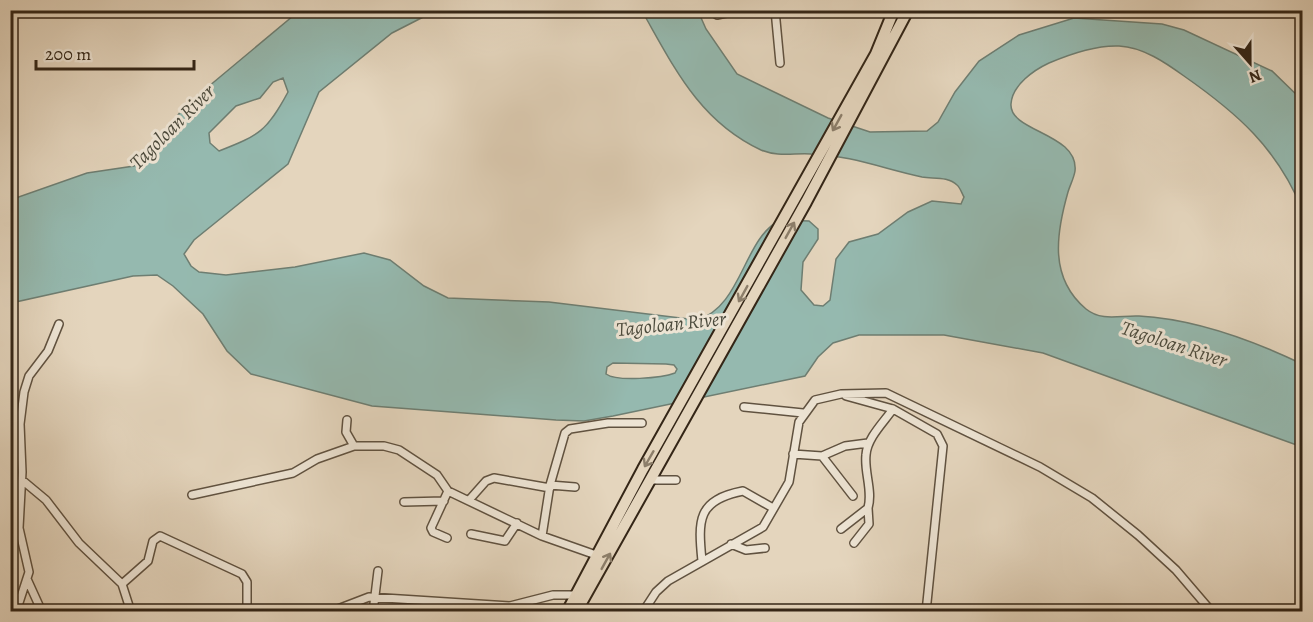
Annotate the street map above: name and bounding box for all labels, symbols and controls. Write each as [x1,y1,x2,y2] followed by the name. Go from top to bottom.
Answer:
[36,33,194,71] scale bar
[1220,33,1280,93] north arrow
[45,42,91,66] text: 200 m
[1245,64,1264,89] text: N
[124,78,221,175] water label: Tagoloan River
[831,114,843,131] one-way arrow
[785,222,797,239] one-way arrow
[737,285,749,302] one-way arrow
[615,305,728,343] water label: Tagoloan River
[1117,314,1232,374] water label: Tagoloan River
[642,451,654,468] one-way arrow
[600,553,612,570] one-way arrow

